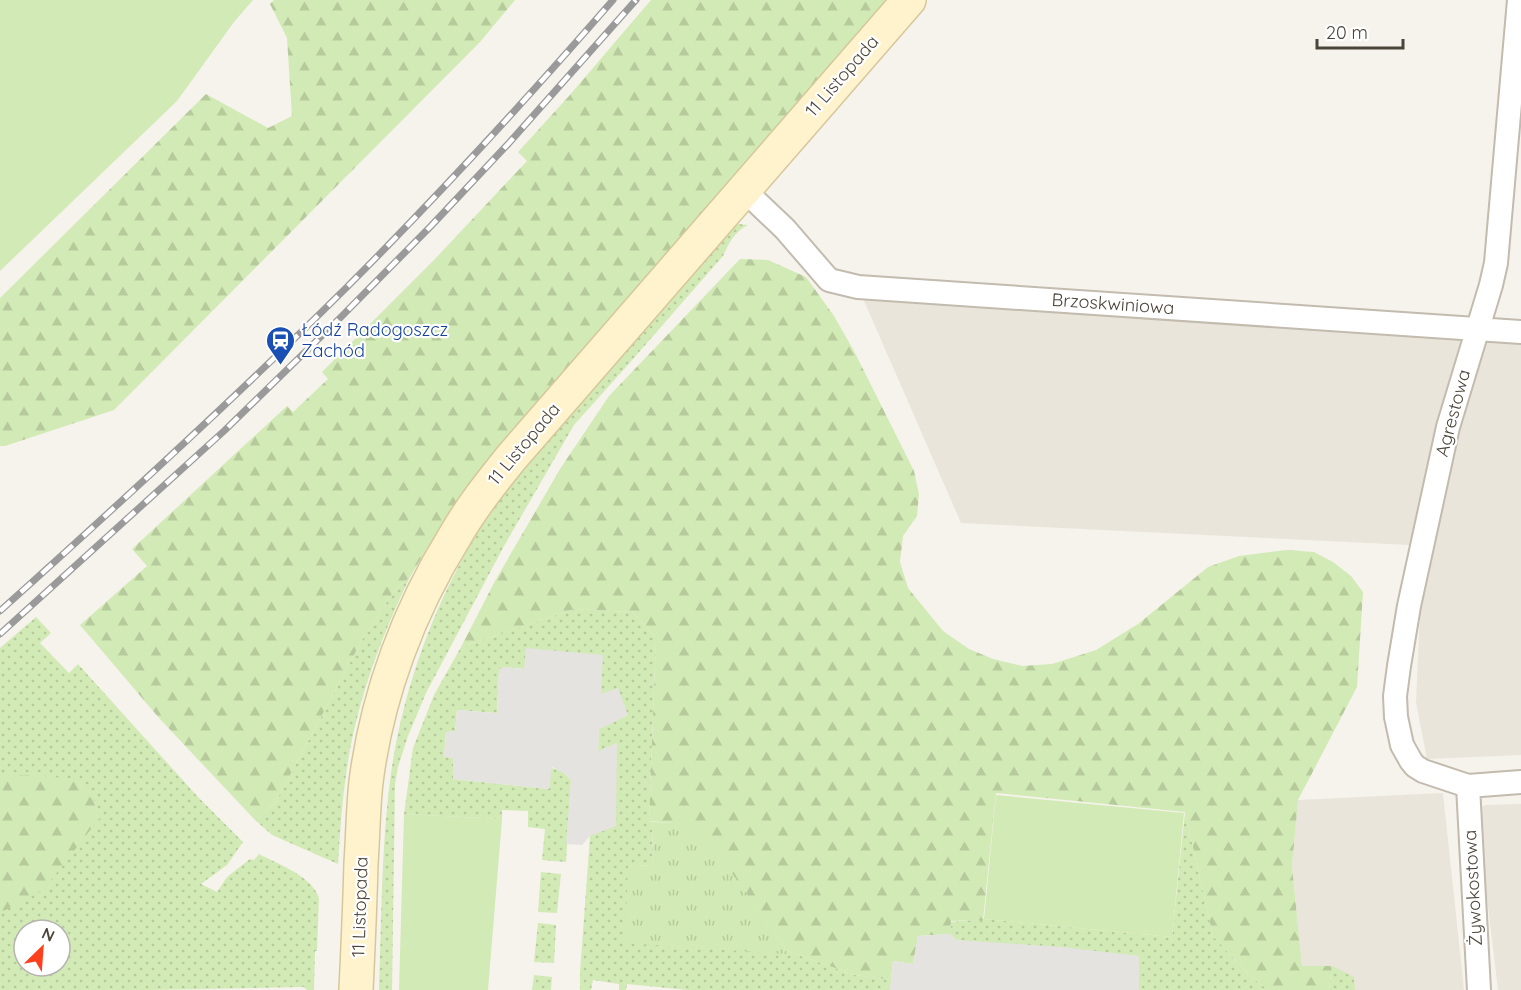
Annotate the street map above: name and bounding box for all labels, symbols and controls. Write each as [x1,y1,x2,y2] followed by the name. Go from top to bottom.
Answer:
[1317,12,1402,50] scale bar
[1326,21,1368,44] text: 20 m
[800,30,883,121] street label: 11 Listopada
[1051,288,1175,319] street label: Brzoskwiniowa
[301,318,448,362] place label: Łódź Radogoszcz Zachód
[264,324,296,366] station icon: Łódź Radogoszcz Zachód
[1430,367,1475,459] street label: Agrestowa
[482,398,565,490] street label: 11 Listopada
[1458,829,1487,947] street label: Żywokostowa
[346,856,373,958] street label: 11 Listopada
[12,918,72,978] north arrow
[39,923,58,946] text: N

